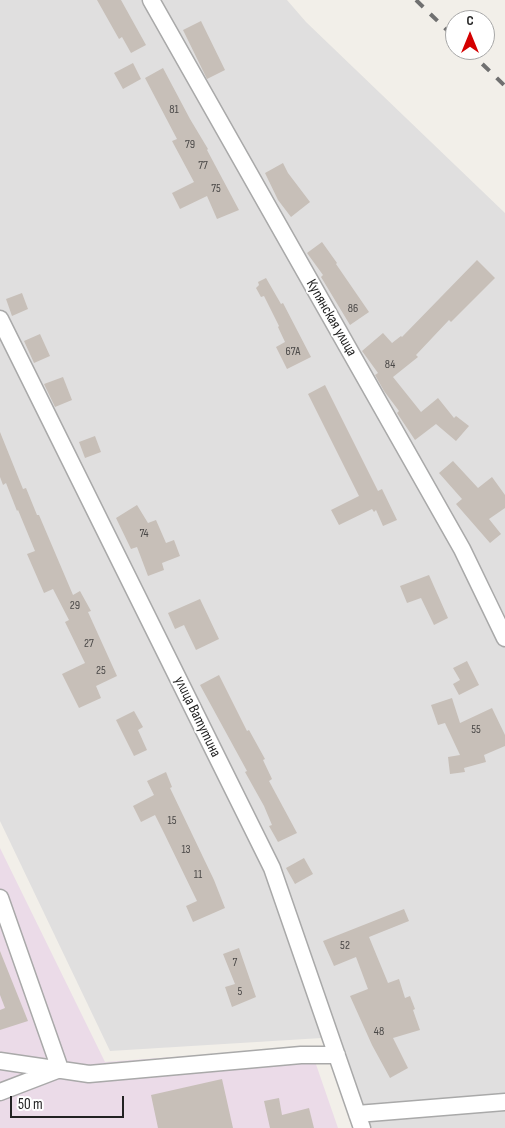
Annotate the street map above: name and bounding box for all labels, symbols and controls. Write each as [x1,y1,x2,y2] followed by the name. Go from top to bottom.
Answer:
[445,10,495,60] north arrow
[466,12,474,29] text: С
[169,103,179,117] house number: 81
[185,138,195,152] house number: 79
[198,159,208,173] house number: 77
[211,182,221,196] house number: 75
[302,276,360,360] street label: Купянская улица
[348,302,358,316] house number: 86
[286,345,300,359] house number: 67А
[385,358,395,372] house number: 84
[139,527,149,541] house number: 74
[70,599,80,613] house number: 29
[84,637,94,651] house number: 27
[96,664,106,678] house number: 25
[170,674,224,760] street label: улица Ватутина
[471,723,481,737] house number: 55
[167,814,177,828] house number: 15
[181,843,191,857] house number: 13
[194,868,202,882] house number: 11
[340,939,350,953] house number: 52
[233,956,237,970] house number: 7
[238,985,242,999] house number: 5
[374,1025,384,1039] house number: 48
[12,1086,126,1118] scale bar
[18,1095,43,1114] text: 50 m

